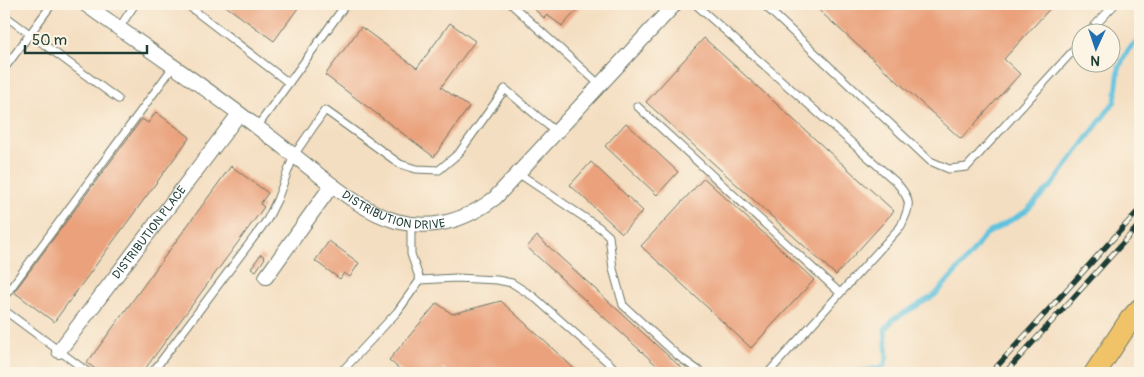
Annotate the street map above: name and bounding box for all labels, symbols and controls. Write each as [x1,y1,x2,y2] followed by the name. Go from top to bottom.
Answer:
[25,22,148,54] scale bar
[1072,22,1122,72] north arrow
[32,31,67,50] text: 50 m
[1090,52,1101,69] text: N
[109,183,190,282] street label: DISTRIBUTION PLACE
[339,187,447,233] street label: DISTRIBUTION DRIVE

